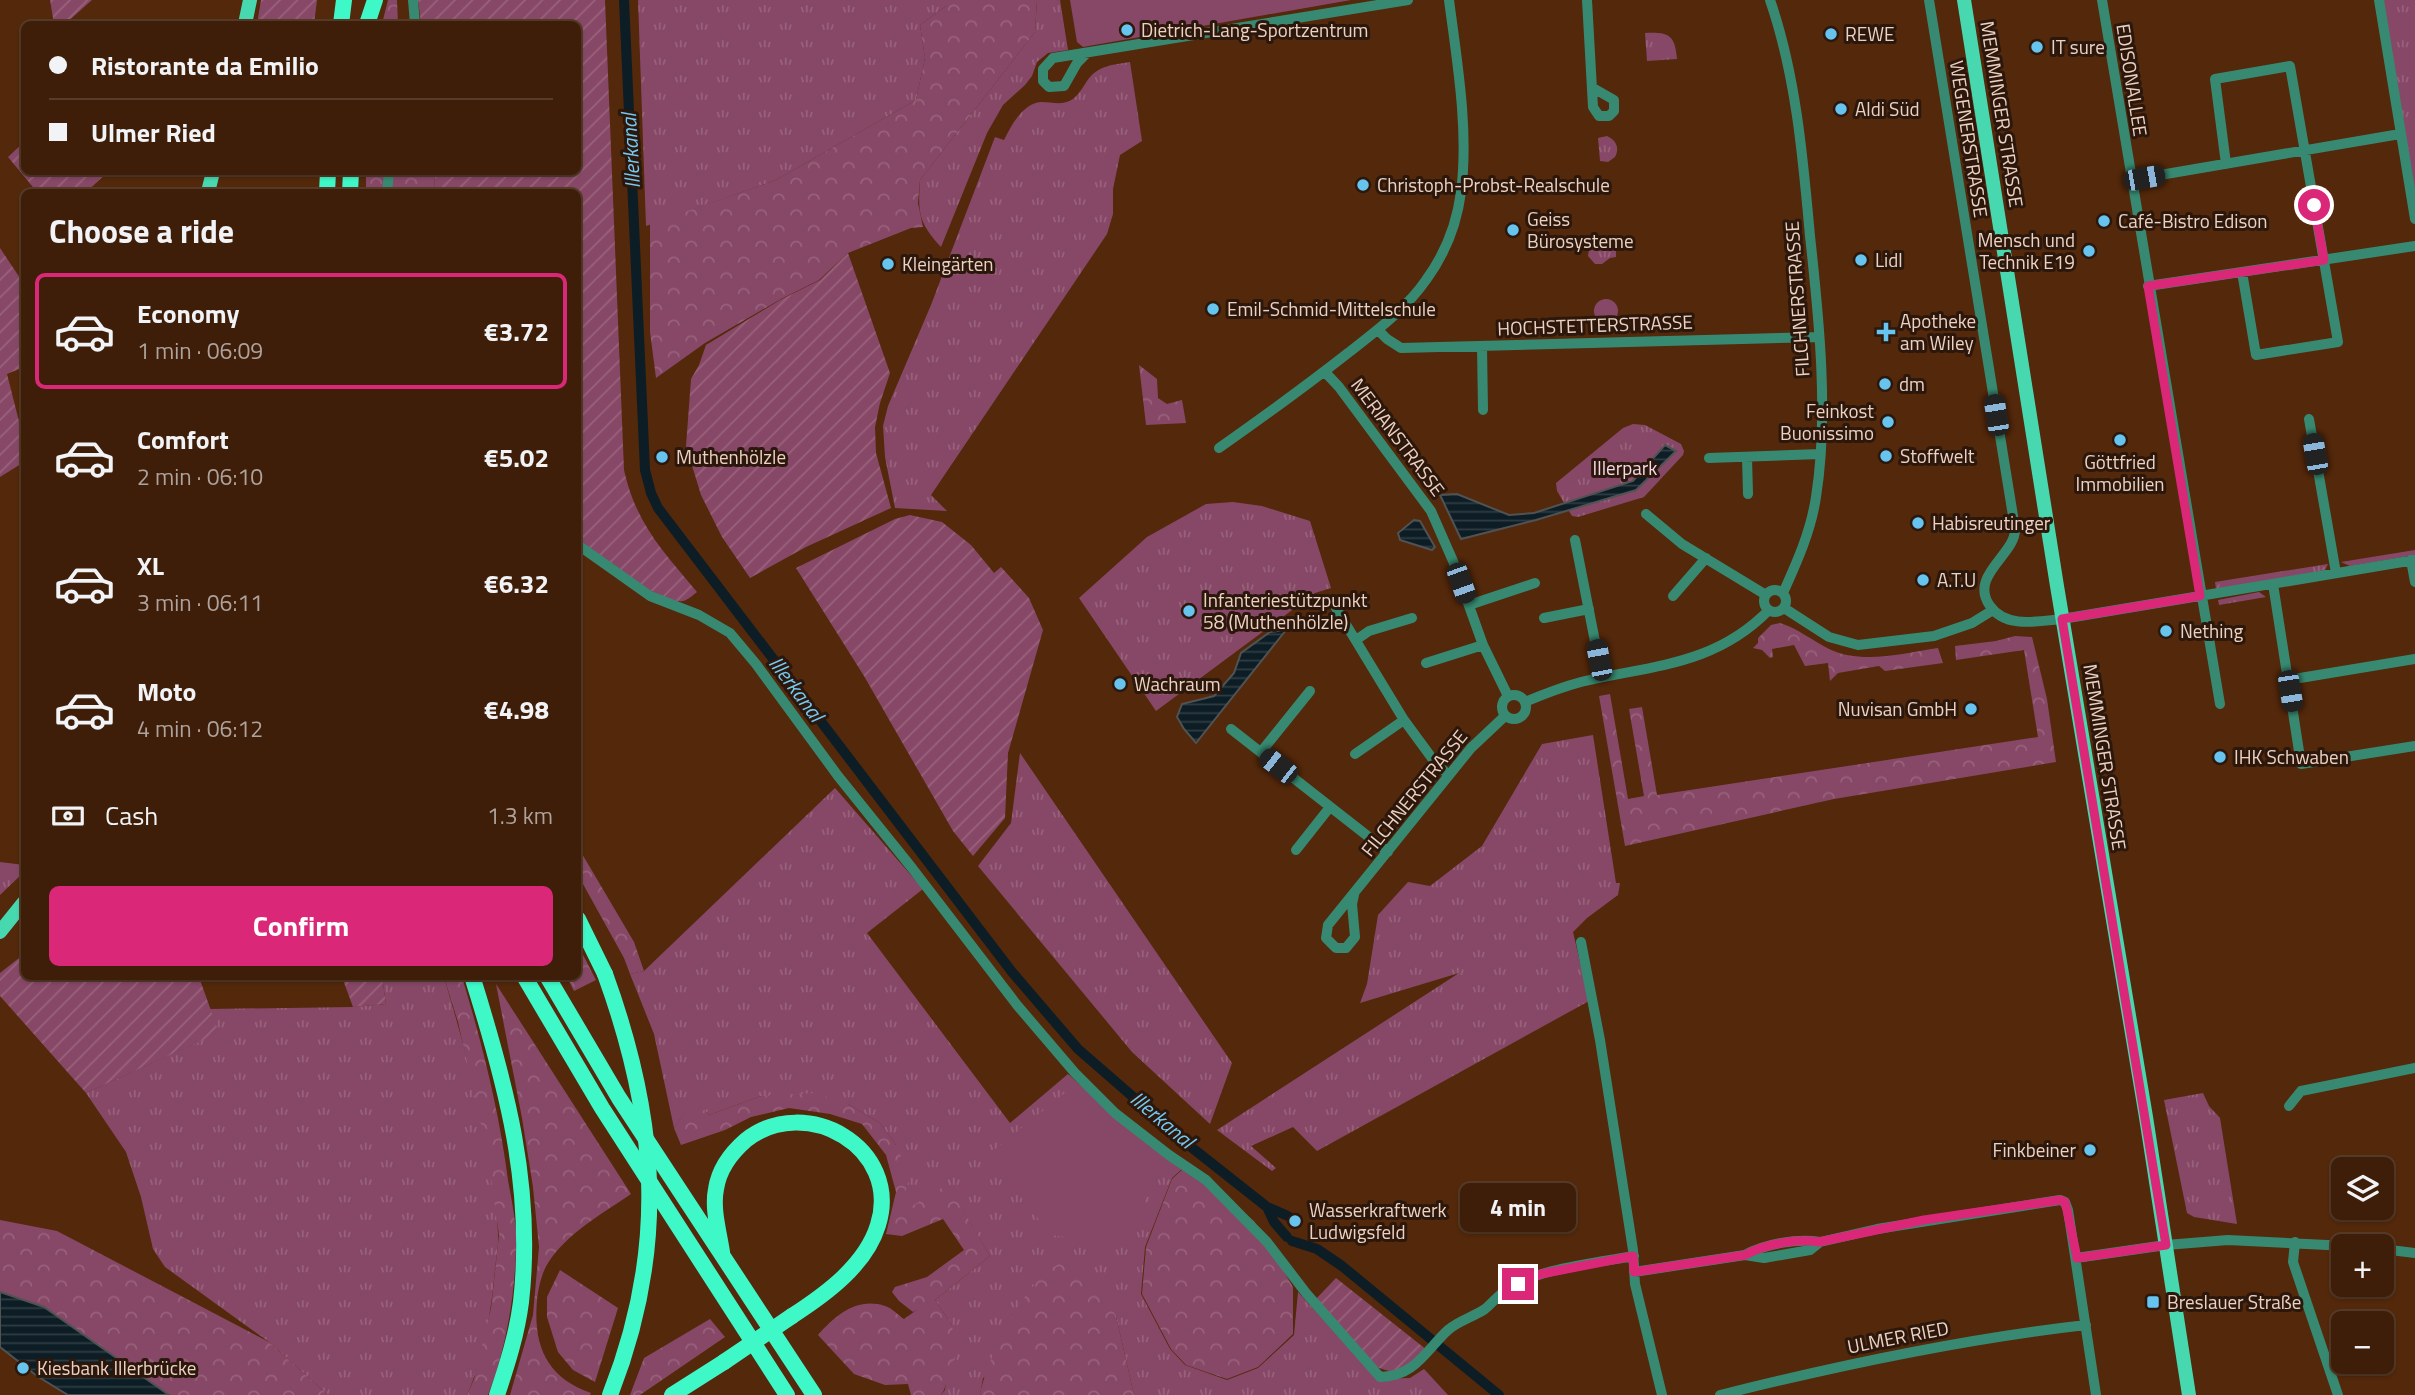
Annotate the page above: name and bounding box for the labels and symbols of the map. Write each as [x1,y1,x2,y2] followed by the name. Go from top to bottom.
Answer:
[1141,15,1368,44] place label: Dietrich-Lang-Sportzentrum
[1845,19,1895,48] place label: REWE
[1973,19,2032,209] street label: MEMMINGER STRASSE
[1119,22,1135,38] marker: Dietrich-Lang-Sportzentrum
[2109,22,2156,138] street label: EDISONALLEE
[1823,26,1839,42] marker: REWE
[2051,32,2105,61] place label: IT sure
[2029,39,2045,55] marker: IT sure
[1943,58,1996,220] street label: WEGENERSTRASSE
[1855,94,1920,123] place label: Aldi Süd
[1833,101,1849,117] marker: Aldi Süd
[612,110,648,189] water label: Illerkanal
[2122,164,2167,192] car
[1377,170,1610,199] place label: Christoph-Probst-Realschule
[1355,177,1371,193] marker: Christoph-Probst-Realschule
[2298,189,2330,221] route start
[1527,204,1634,255] place label: Geiss Bürosysteme
[2118,206,2267,235] place label: Café-Bistro Edison
[2096,213,2112,229] marker: Café-Bistro Edison
[1777,220,1816,378] street label: FILCHNERSTRASSE
[1505,222,1521,238] marker: Geiss Bürosysteme
[1977,225,2075,276] place label: Mensch und Technik E19
[2081,243,2097,259] marker: Mensch und Technik E19
[1875,245,1903,274] place label: Lidl
[902,249,994,278] place label: Kleingärten
[1853,252,1869,268] marker: Lidl
[880,256,896,272] marker: Kleingärten
[1227,294,1436,323] place label: Emil-Schmid-Mittelschule
[1205,301,1221,317] marker: Emil-Schmid-Mittelschule
[1900,306,1976,357] place label: Apotheke am Wiley
[1497,307,1693,342] street label: HOCHSTETTERSTRASSE
[1878,324,1894,340] marker: Apotheke am Wiley
[1899,369,1925,398] place label: dm
[1344,372,1452,502] street label: MERIANSTRASSE
[1877,376,1893,392] marker: dm
[1983,393,2010,437] car
[1780,396,1874,447] place label: Feinkost Buonissimo
[1880,414,1896,430] marker: Feinkost Buonissimo
[2302,431,2329,477] car
[2112,432,2128,448] marker: Göttfried Immobilien
[1900,441,1975,470] place label: Stoffwelt
[676,442,786,471] place label: Muthenhölzle
[2076,447,2164,498] place label: Göttfried Immobilien
[1878,448,1894,464] marker: Stoffwelt
[654,449,670,465] marker: Muthenhölzle
[1593,453,1657,482] park label: Illerpark
[1932,508,2051,537] place label: Habisreutinger
[1910,515,1926,531] marker: Habisreutinger
[1444,560,1479,606] car
[1937,565,1976,594] place label: A.T.U
[1915,572,1931,588] marker: A.T.U
[1203,585,1368,636] place label: Infanteriestützpunkt 58 (Muthenhölzle)
[1181,603,1197,619] marker: Infanteriestützpunkt 58 (Muthenhölzle)
[2180,616,2244,645] place label: Nething
[2158,623,2174,639] marker: Nething
[1585,637,1614,683] car
[761,649,834,730] water label: Illerkanal
[2076,662,2135,852] street label: MEMMINGER STRASSE
[1134,669,1221,698] place label: Wachraum
[2277,669,2304,713] car
[1112,676,1128,692] marker: Wachraum
[1838,694,1957,723] place label: Nuvisan GmbH
[1963,701,1979,717] marker: Nuvisan GmbH
[1353,723,1474,862] street label: FILCHNERSTRASSE
[2234,742,2349,771] place label: IHK Schwaben
[1255,745,1302,787] car
[2212,749,2228,765] marker: IHK Schwaben
[1124,1083,1204,1157] water label: Illerkanal
[1992,1135,2076,1164] place label: Finkbeiner
[2082,1142,2098,1158] marker: Finkbeiner
[1460,1182,1576,1232] callout: 4 min
[1309,1195,1447,1246] place label: Wasserkraftwerk Ludwigsfeld
[1287,1213,1303,1229] marker: Wasserkraftwerk Ludwigsfeld
[1502,1268,1534,1300] route end
[2167,1287,2301,1316] place label: Breslauer Straße
[2145,1294,2161,1310] marker: Breslauer Straße
[1845,1312,1951,1361] street label: ULMER RIED
[37,1353,196,1382] place label: Kiesbank Illerbrücke
[15,1360,31,1376] marker: Kiesbank Illerbrücke

